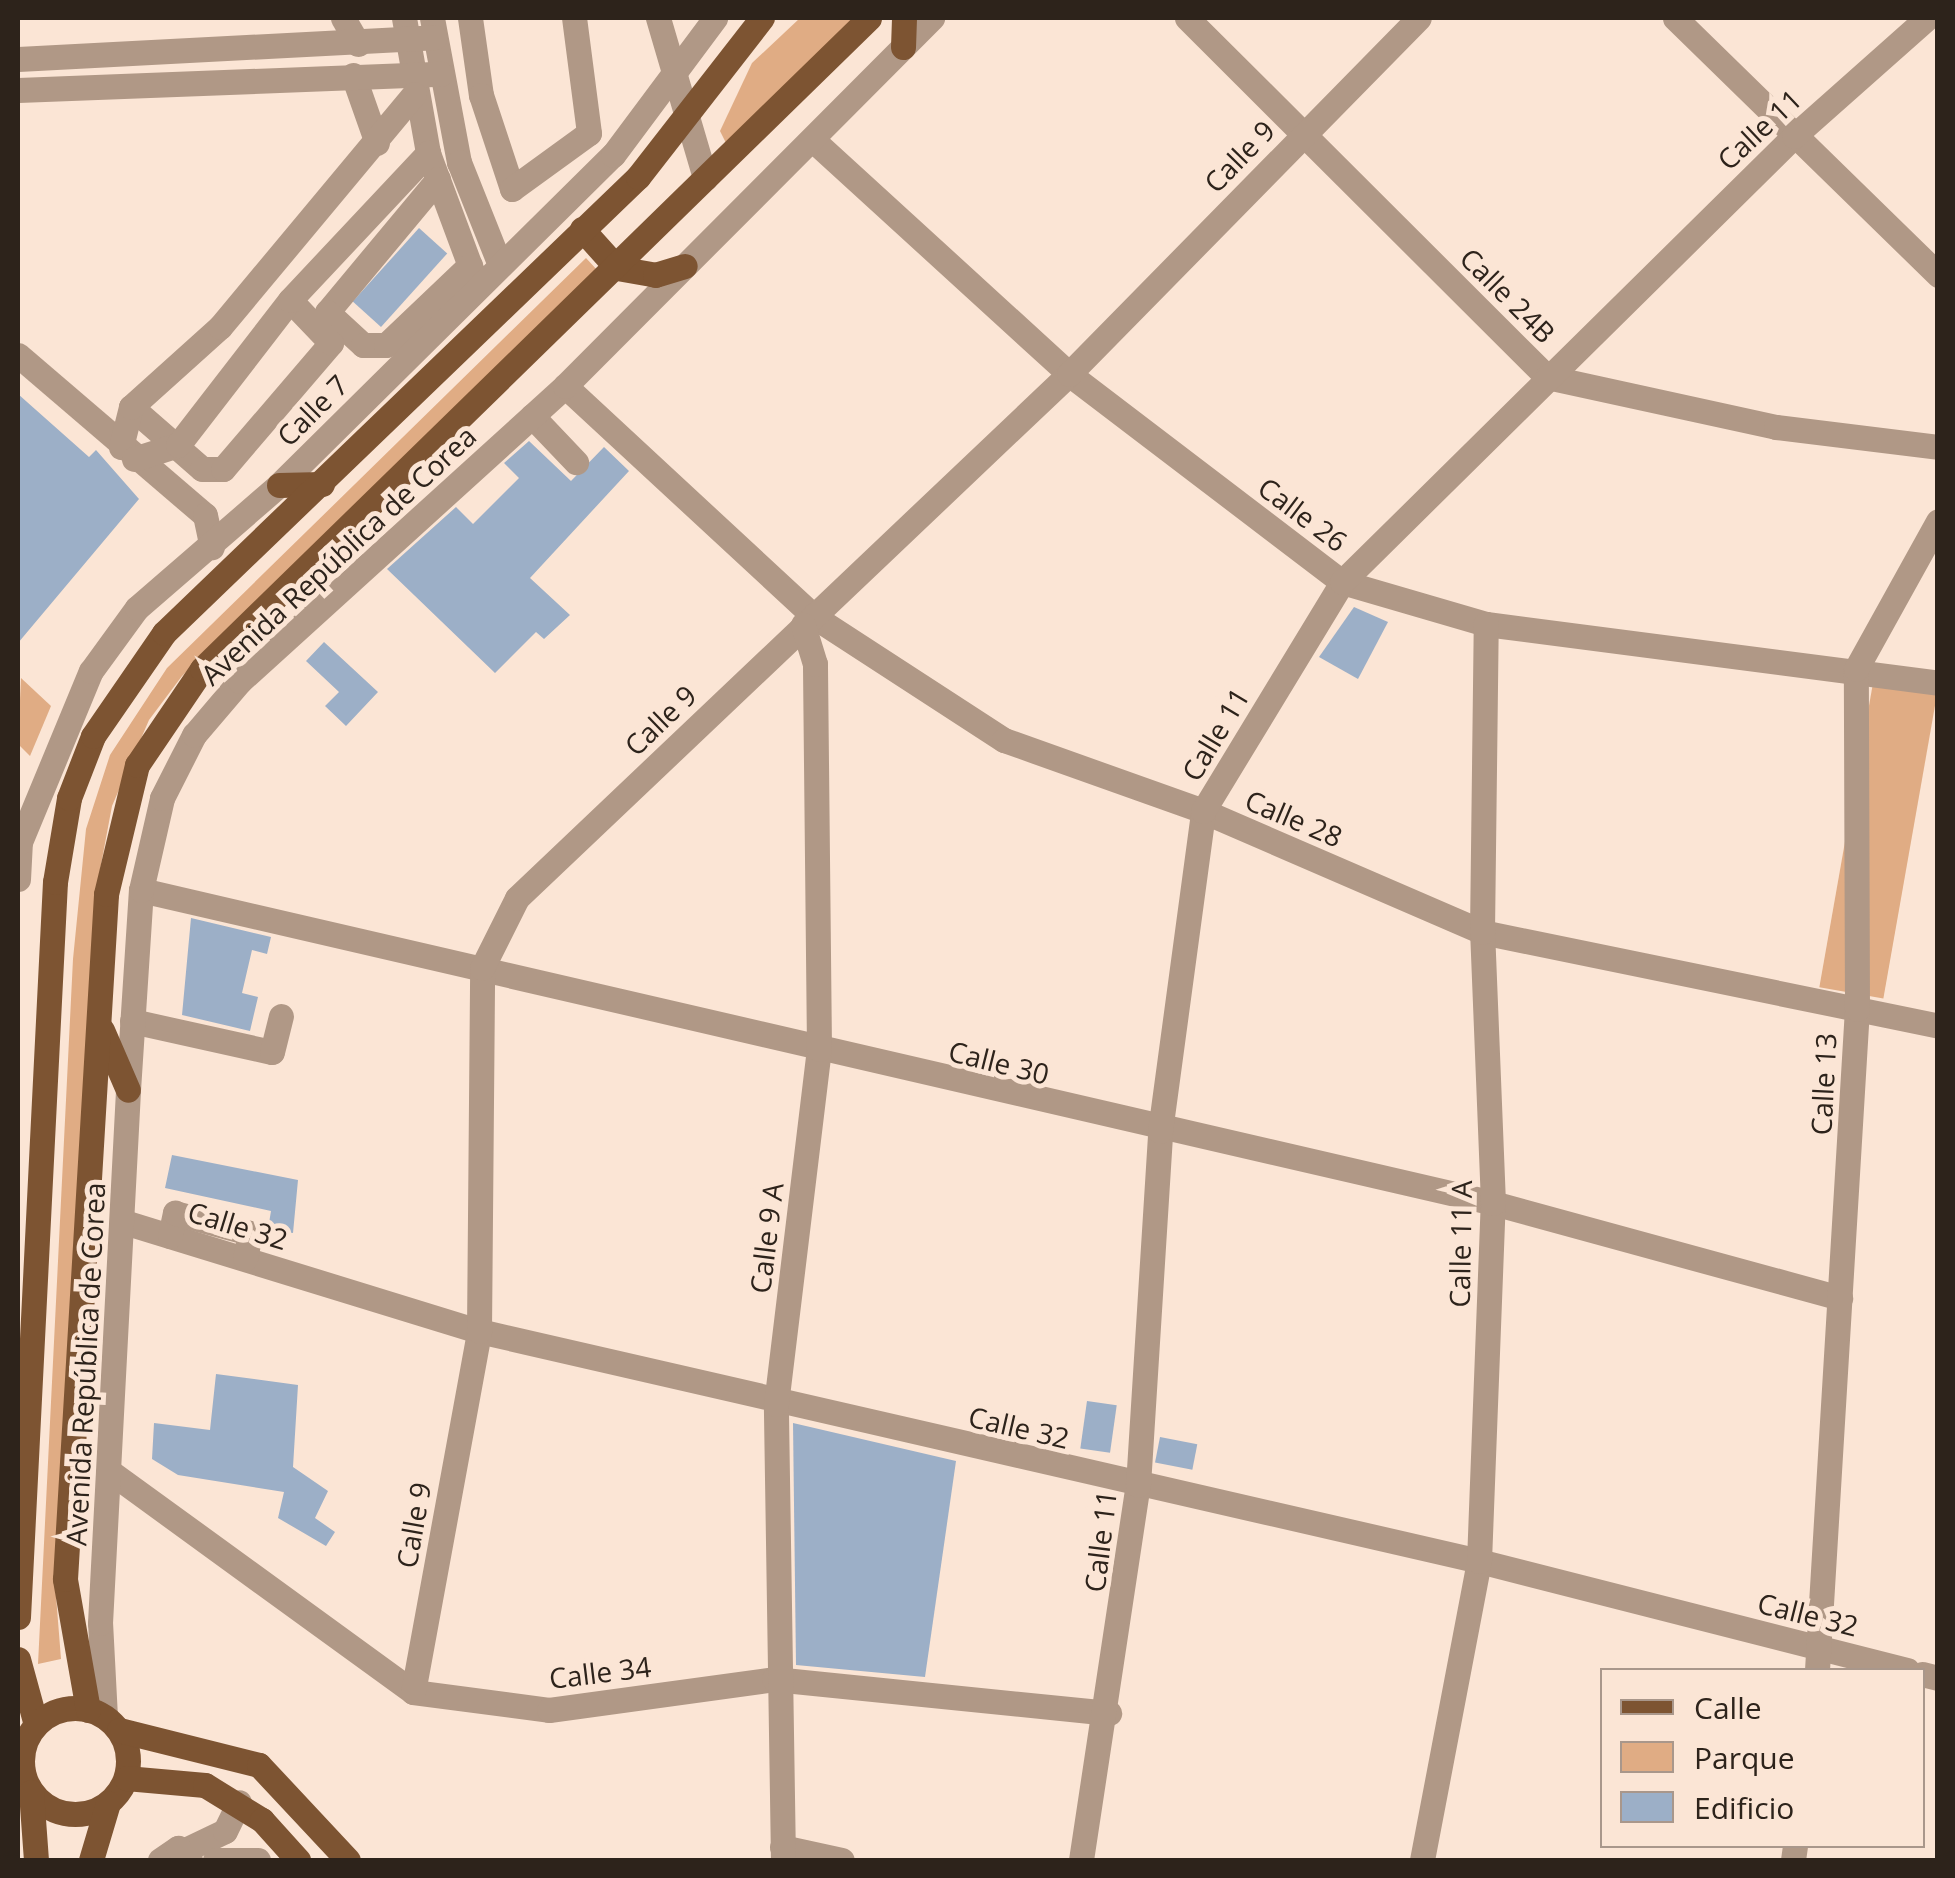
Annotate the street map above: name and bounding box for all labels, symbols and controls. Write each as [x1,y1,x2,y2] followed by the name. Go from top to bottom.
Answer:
[1710,82,1808,176] street label: Calle 11
[1197,113,1281,199] street label: Calle 9
[1454,241,1562,349] street label: Calle 24B
[270,368,354,452] street label: Calle 7
[194,419,482,691] street label: Avenida República de Corea
[1252,470,1354,558] street label: Calle 26
[617,678,703,762] street label: Calle 9
[1174,681,1256,787] street label: Calle 11
[1240,783,1348,853] street label: Calle 28
[1804,1032,1842,1136] street label: Calle 13
[945,1033,1053,1091] street label: Calle 30
[1442,1180,1478,1308] street label: Calle 11 A
[59,1181,111,1547] street label: Avenida República de Corea
[743,1181,789,1295] street label: Calle 9 A
[184,1194,292,1256] street label: Calle 32
[965,1399,1073,1455] street label: Calle 32
[389,1480,437,1570] street label: Calle 9
[1077,1488,1123,1594] street label: Calle 11
[1754,1585,1862,1643] street label: Calle 32
[547,1649,653,1695] street label: Calle 34
[1600,1668,1925,1848] legend
[1694,1687,1762,1728] text: Calle
[1694,1737,1795,1778] text: Parque
[1694,1787,1794,1828] text: Edificio

